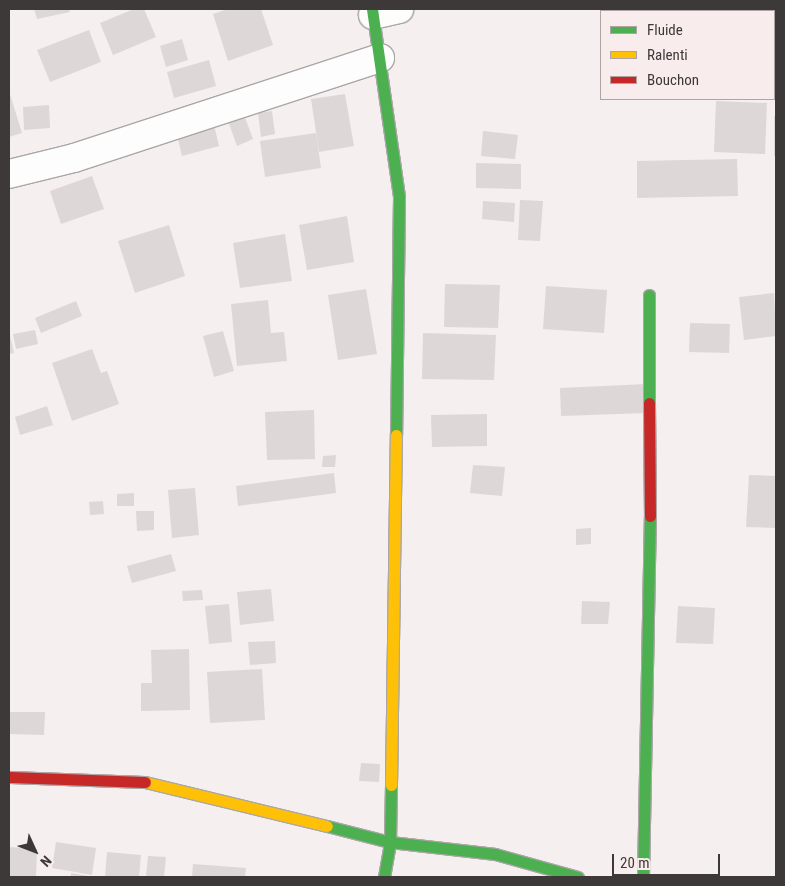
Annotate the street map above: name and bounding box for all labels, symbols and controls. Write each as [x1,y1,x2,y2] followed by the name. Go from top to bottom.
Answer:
[600,10,775,100] legend
[647,21,683,39] text: Fluide
[647,46,688,64] text: Ralenti
[647,71,699,89] text: Bouchon
[10,826,60,876] north arrow
[615,844,722,876] scale bar
[37,853,55,870] text: N
[620,854,650,872] text: 20 m

